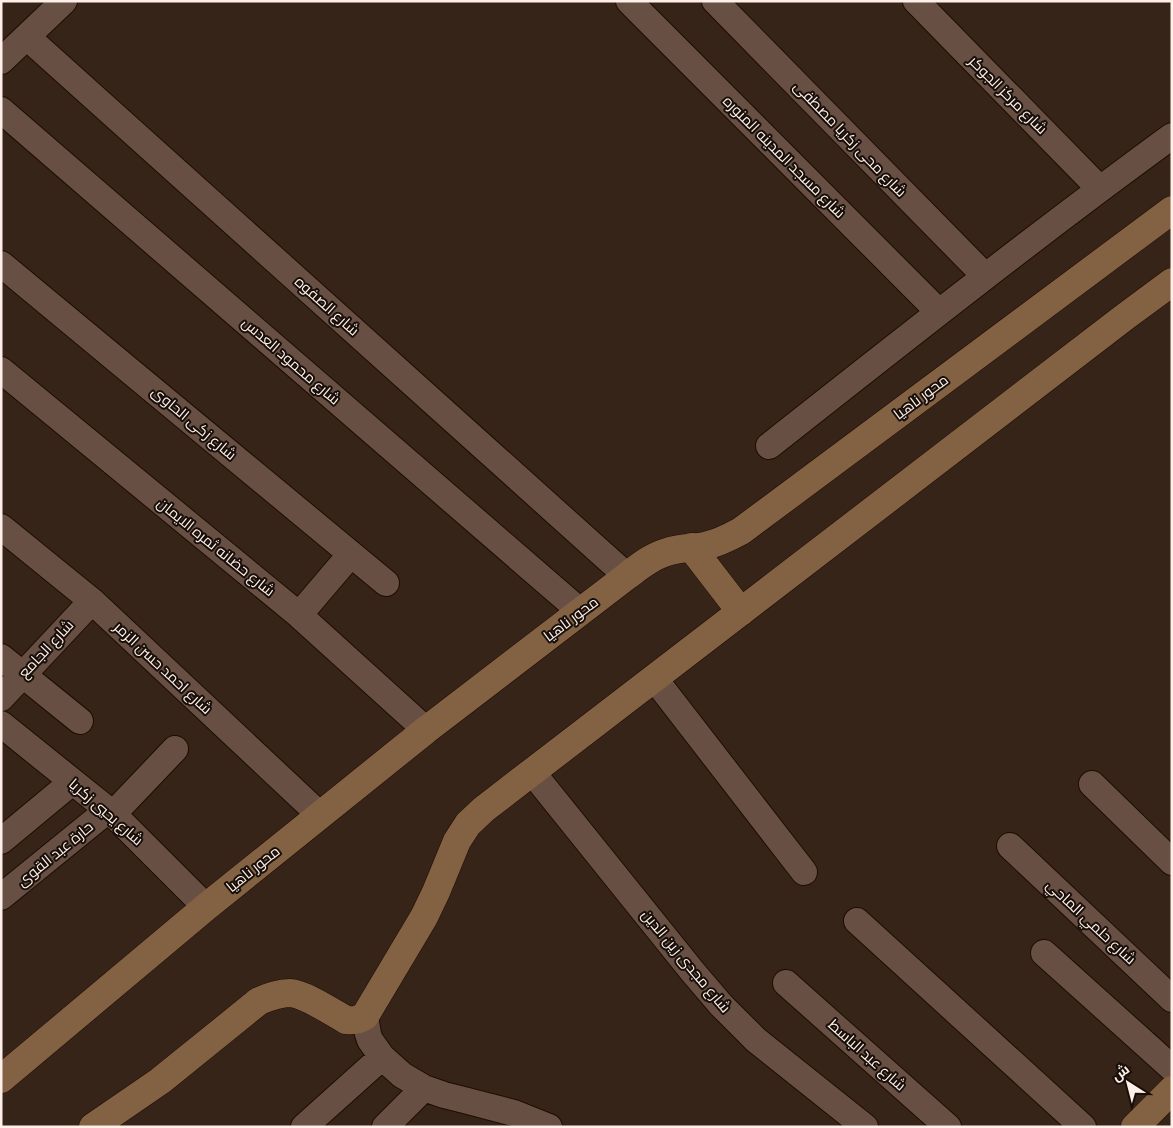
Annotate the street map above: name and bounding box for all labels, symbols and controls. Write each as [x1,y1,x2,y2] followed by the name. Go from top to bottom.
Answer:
[963,51,1052,139] street label: شارع مركز الجوكر
[788,76,911,202] street label: شارع محى زكريا مصطفى
[718,91,850,223] street label: شارع مسجد المدينه المنوره
[290,272,363,341] street label: شارع الصفوه
[237,313,344,410] street label: شارع محمود العدس
[890,370,952,423] street label: محور ناهيا
[147,382,241,465] street label: شارع زكى الحاوى
[152,493,279,602] street label: شارع حضانه ثمره الايمان
[540,592,602,645] street label: محور ناهيا
[14,615,79,683] street label: شارع الجامع
[108,617,216,719] street label: شارع احمد حسن الزمر
[64,774,148,851] street label: شارع يحيي زكريا
[13,817,97,891] street label: حارة عبد القوى
[222,841,283,896] street label: محور ناهيا
[1040,875,1140,970] street label: شارع حلمي الماحي
[636,905,735,1017] street label: شارع مجدى زين الدين
[823,1015,910,1096] street label: شارع عبد الباسط
[1103,1058,1153,1108] north arrow
[1108,1060,1133,1085] text: ش

